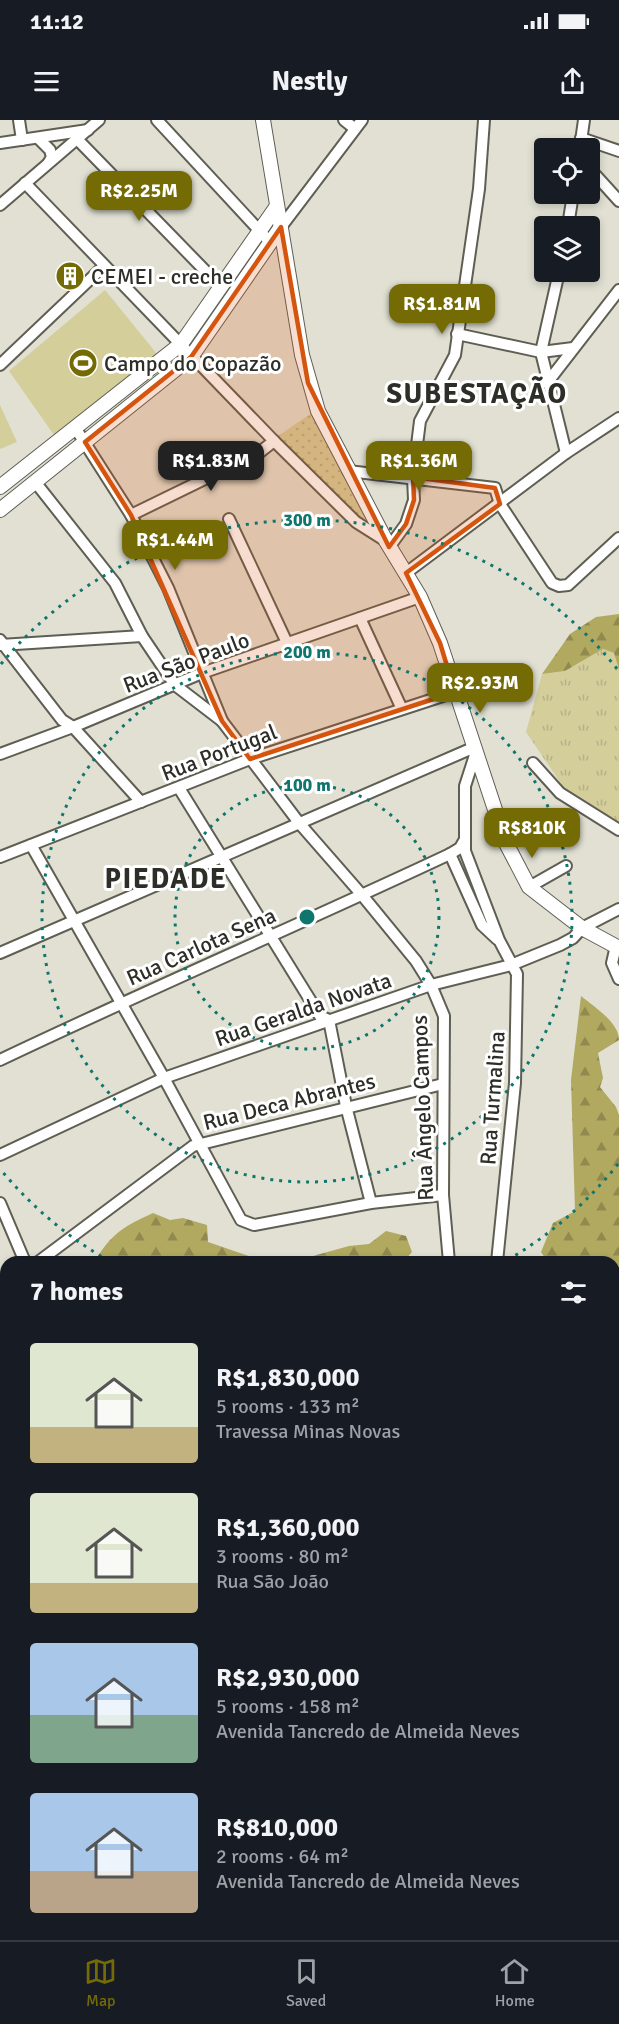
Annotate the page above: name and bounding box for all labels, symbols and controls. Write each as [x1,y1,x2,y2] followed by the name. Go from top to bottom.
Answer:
[30,8,84,35] text: 11:12
[30,65,63,98] icon: menu
[272,65,347,98] text: Nestly
[556,65,589,98] icon: share
[534,138,600,282] map controls
[534,138,600,204] button: locate
[84,171,194,222] pin: R$2.25M
[100,178,178,203] text: R$2.25M
[534,216,600,282] button: layers
[54,260,86,292] building icon: CEMEI - creche
[91,263,233,290] place label: CEMEI - creche
[387,284,497,335] pin: R$1.81M
[403,291,481,316] text: R$1.81M
[67,347,99,379] sports icon: Campo do Copazão
[104,350,281,377] place label: Campo do Copazão
[386,376,568,411] district label: SUBESTAÇÃO
[156,441,266,492] pin: R$1.83M
[364,441,474,492] pin: R$1.36M
[172,448,250,473] text: R$1.83M
[380,448,458,473] text: R$1.36M
[283,509,331,531] text: 300 m
[120,520,230,571] pin: R$1.44M
[136,527,214,552] text: R$1.44M
[119,626,253,699] street label: Rua São Paulo
[283,641,331,663] text: 200 m
[425,663,535,714] pin: R$2.93M
[441,670,519,695] text: R$2.93M
[158,718,281,787] street label: Rua Portugal
[283,774,331,796] text: 100 m
[483,808,581,859] pin: R$810K
[498,815,566,840] text: R$810K
[105,862,227,896] district label: PIEDADE
[122,901,280,991] street label: Rua Carlota Sena
[297,907,317,927] centre of rings
[211,967,395,1052] street label: Rua Geralda Novata
[406,1015,439,1201] street label: Rua Ângelo Campos
[474,1030,511,1166] street label: Rua Turmalina
[200,1067,378,1136] street label: Rua Deca Abrantes
[30,1276,123,1308] text: 7 homes
[557,1276,590,1309] icon: filters
[216,1362,360,1394] text: R$1,830,000
[78,1367,150,1439] icon: home
[216,1394,360,1419] text: 5 rooms · 133 m²
[216,1419,400,1444] text: Travessa Minas Novas
[216,1512,360,1544] text: R$1,360,000
[78,1517,150,1589] icon: home
[216,1544,349,1569] text: 3 rooms · 80 m²
[216,1569,329,1594] text: Rua São João
[216,1662,360,1694] text: R$2,930,000
[78,1667,150,1739] icon: home
[216,1694,360,1719] text: 5 rooms · 158 m²
[216,1719,520,1744] text: Avenida Tancredo de Almeida Neves
[216,1812,338,1844] text: R$810,000
[78,1817,150,1889] icon: home
[216,1844,349,1869] text: 2 rooms · 64 m²
[216,1869,520,1894] text: Avenida Tancredo de Almeida Neves
[84,1955,117,2011] tab: Map
[286,1955,326,2011] tab: Saved
[495,1955,535,2011] tab: Home

